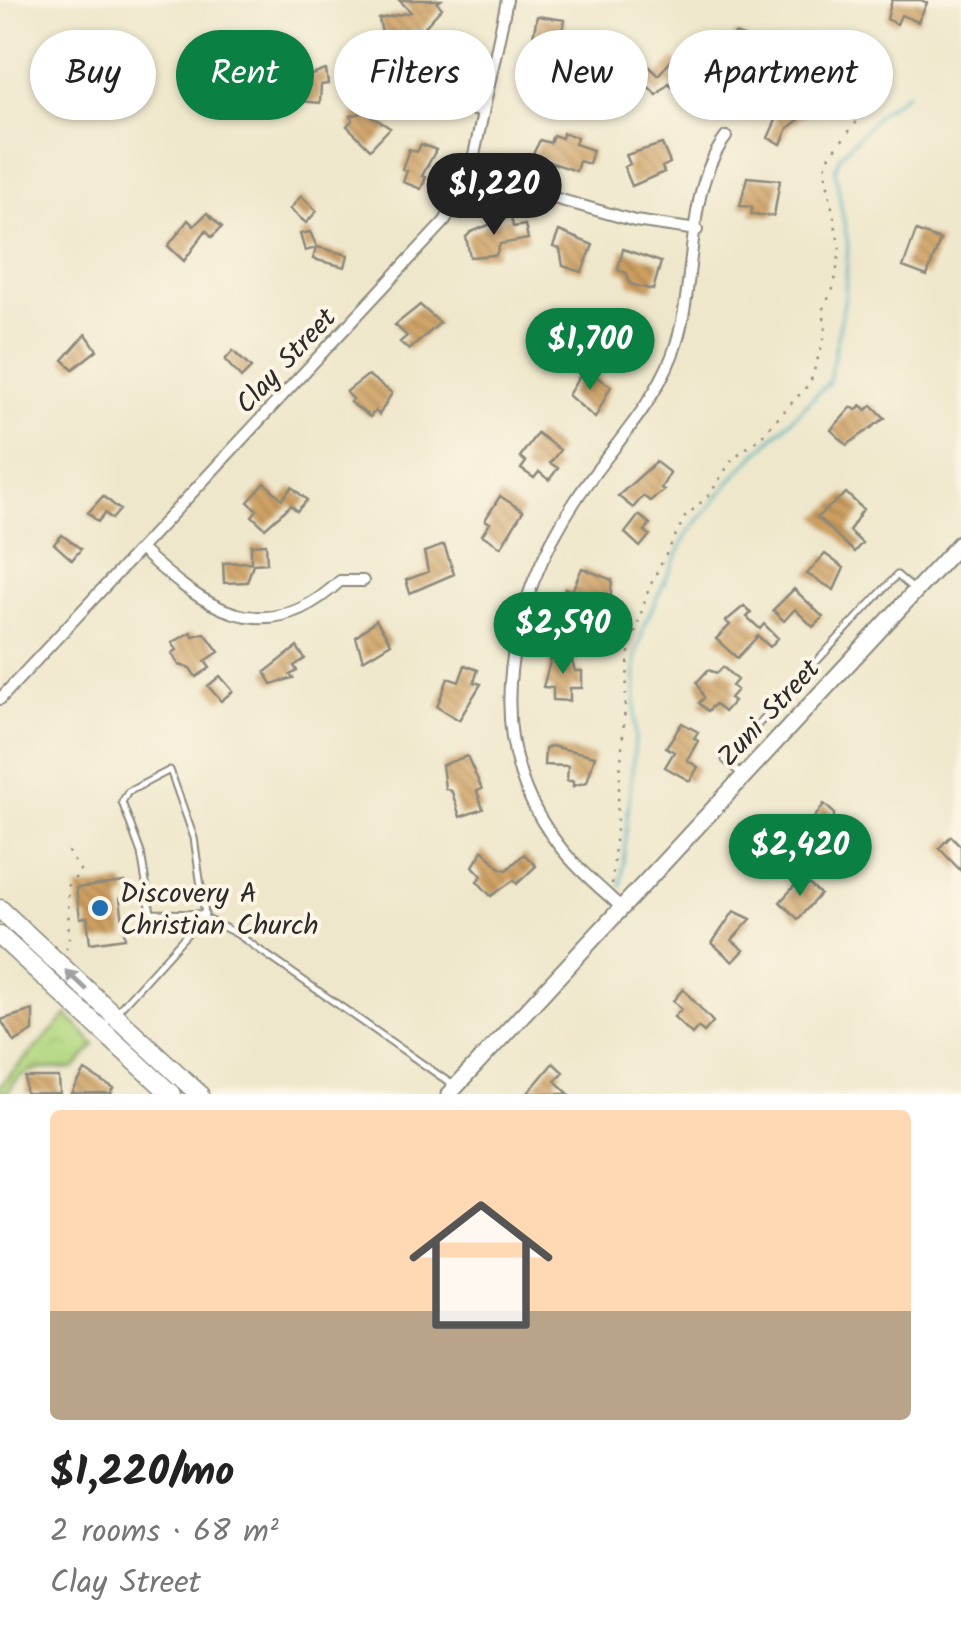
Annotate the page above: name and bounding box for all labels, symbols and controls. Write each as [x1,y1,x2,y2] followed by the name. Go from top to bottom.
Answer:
[30,30,156,120] chip: Buy
[176,30,314,120] chip: Rent
[334,30,495,120] chip: Filters
[515,30,648,120] chip: New
[668,30,893,120] chip: Apartment
[413,153,575,238] pin: $1,220
[449,160,539,211] text: $1,220
[225,297,349,425] street label: Clay Street
[509,308,671,393] pin: $1,700
[548,315,632,366] text: $1,700
[482,592,644,677] pin: $2,590
[516,599,610,650] text: $2,590
[707,648,833,778] street label: Zuni Street
[719,814,881,899] pin: $2,420
[751,821,849,872] text: $2,420
[120,872,318,949] place label: Discovery A Christian Church
[89,897,111,919] marker: Discovery A Christian Church
[65,969,89,992] one-way arrow
[391,1175,571,1355] icon: home
[50,1440,234,1507] text: $1,220/mo
[50,1507,279,1558] text: 2 rooms · 68 m²
[50,1558,201,1609] text: Clay Street

